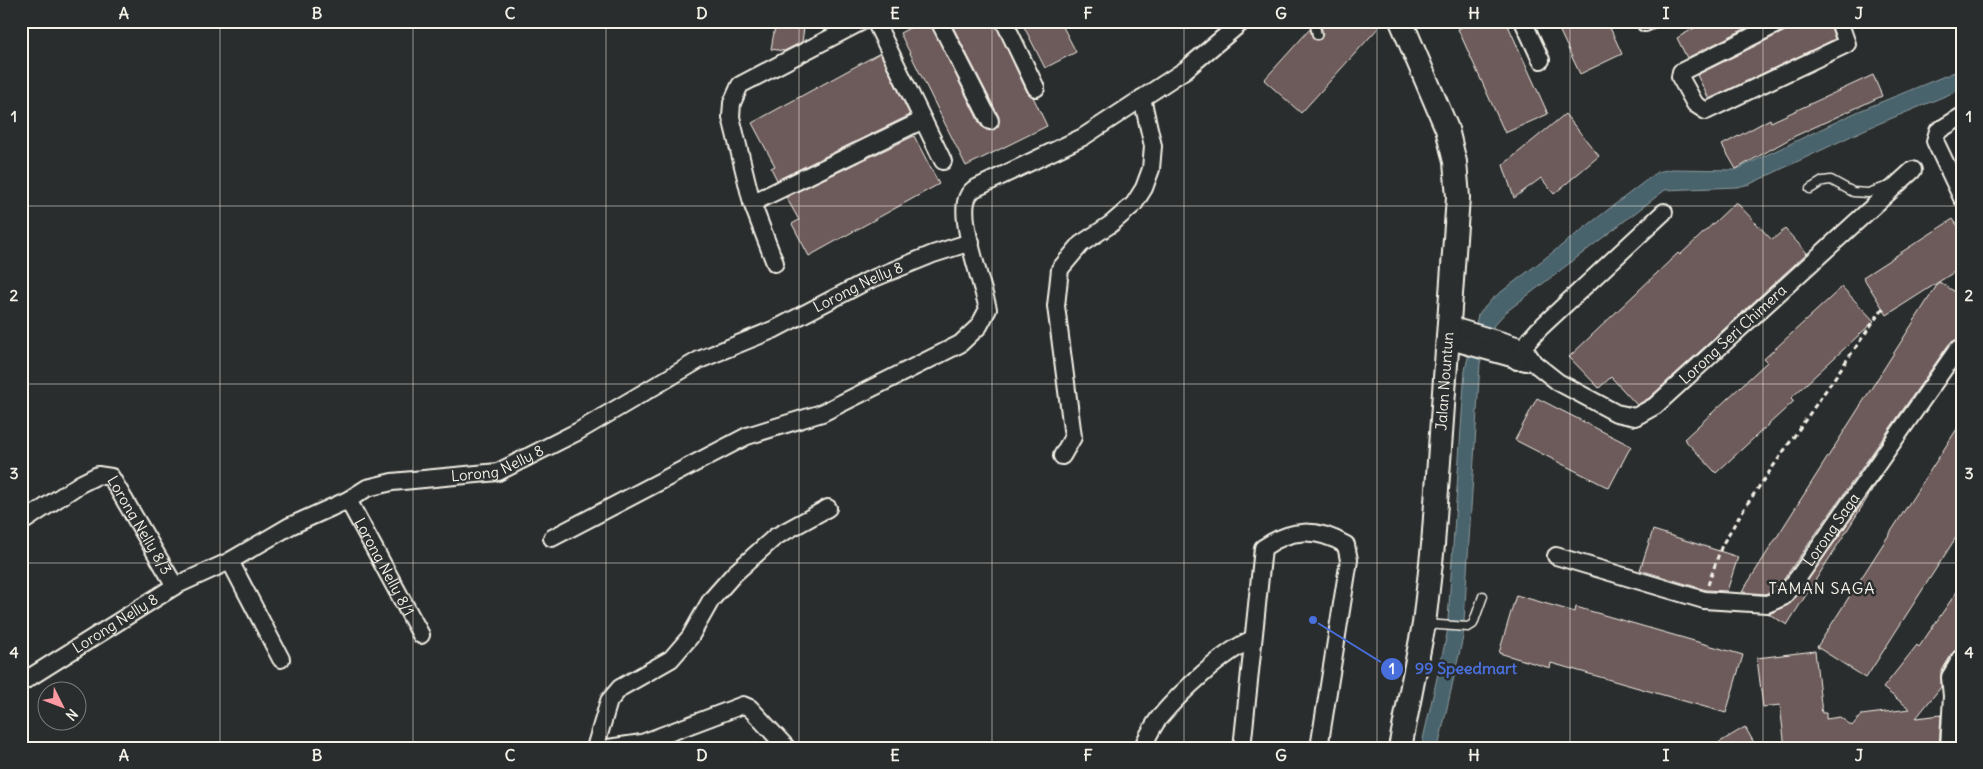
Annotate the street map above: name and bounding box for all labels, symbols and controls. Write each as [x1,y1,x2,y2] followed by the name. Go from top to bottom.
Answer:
[119,3,129,23] text: A
[312,3,323,23] text: B
[505,3,516,23] text: C
[696,3,708,23] text: D
[890,3,900,23] text: E
[1083,3,1093,23] text: F
[1275,3,1287,23] text: G
[1468,3,1480,23] text: H
[1663,3,1670,23] text: I
[1855,3,1864,23] text: J
[11,106,17,126] text: 1
[1966,106,1972,126] text: 1
[810,257,906,316] street label: Lorong Nelly 8
[1675,280,1791,388] street label: Lorong Seri Chimera
[10,285,19,305] text: 2
[1965,285,1974,305] text: 2
[1431,331,1457,431] street label: Jalan Nountun
[450,440,547,485] street label: Lorong Nelly 8
[9,463,19,483] text: 3
[1964,463,1974,483] text: 3
[103,472,176,578] street label: Lorong Nelly 8/3
[1799,489,1864,570] street label: Lorong Saga
[350,514,419,619] street label: Lorong Nelly 8/1
[1768,578,1876,598] district label: TAMAN SAGA
[69,589,161,657] street label: Lorong Nelly 8
[9,642,19,662] text: 4
[1964,642,1974,662] text: 4
[1380,653,1526,684] callout: 99 Speedmart
[1415,658,1518,679] text: 99 Speedmart
[1389,659,1395,678] text: 1
[38,682,88,732] north arrow
[62,705,82,724] text: N
[119,745,129,765] text: A
[312,745,323,765] text: B
[505,745,516,765] text: C
[696,745,708,765] text: D
[890,745,900,765] text: E
[1083,745,1093,765] text: F
[1275,745,1287,765] text: G
[1468,745,1480,765] text: H
[1663,745,1670,765] text: I
[1855,745,1864,765] text: J

